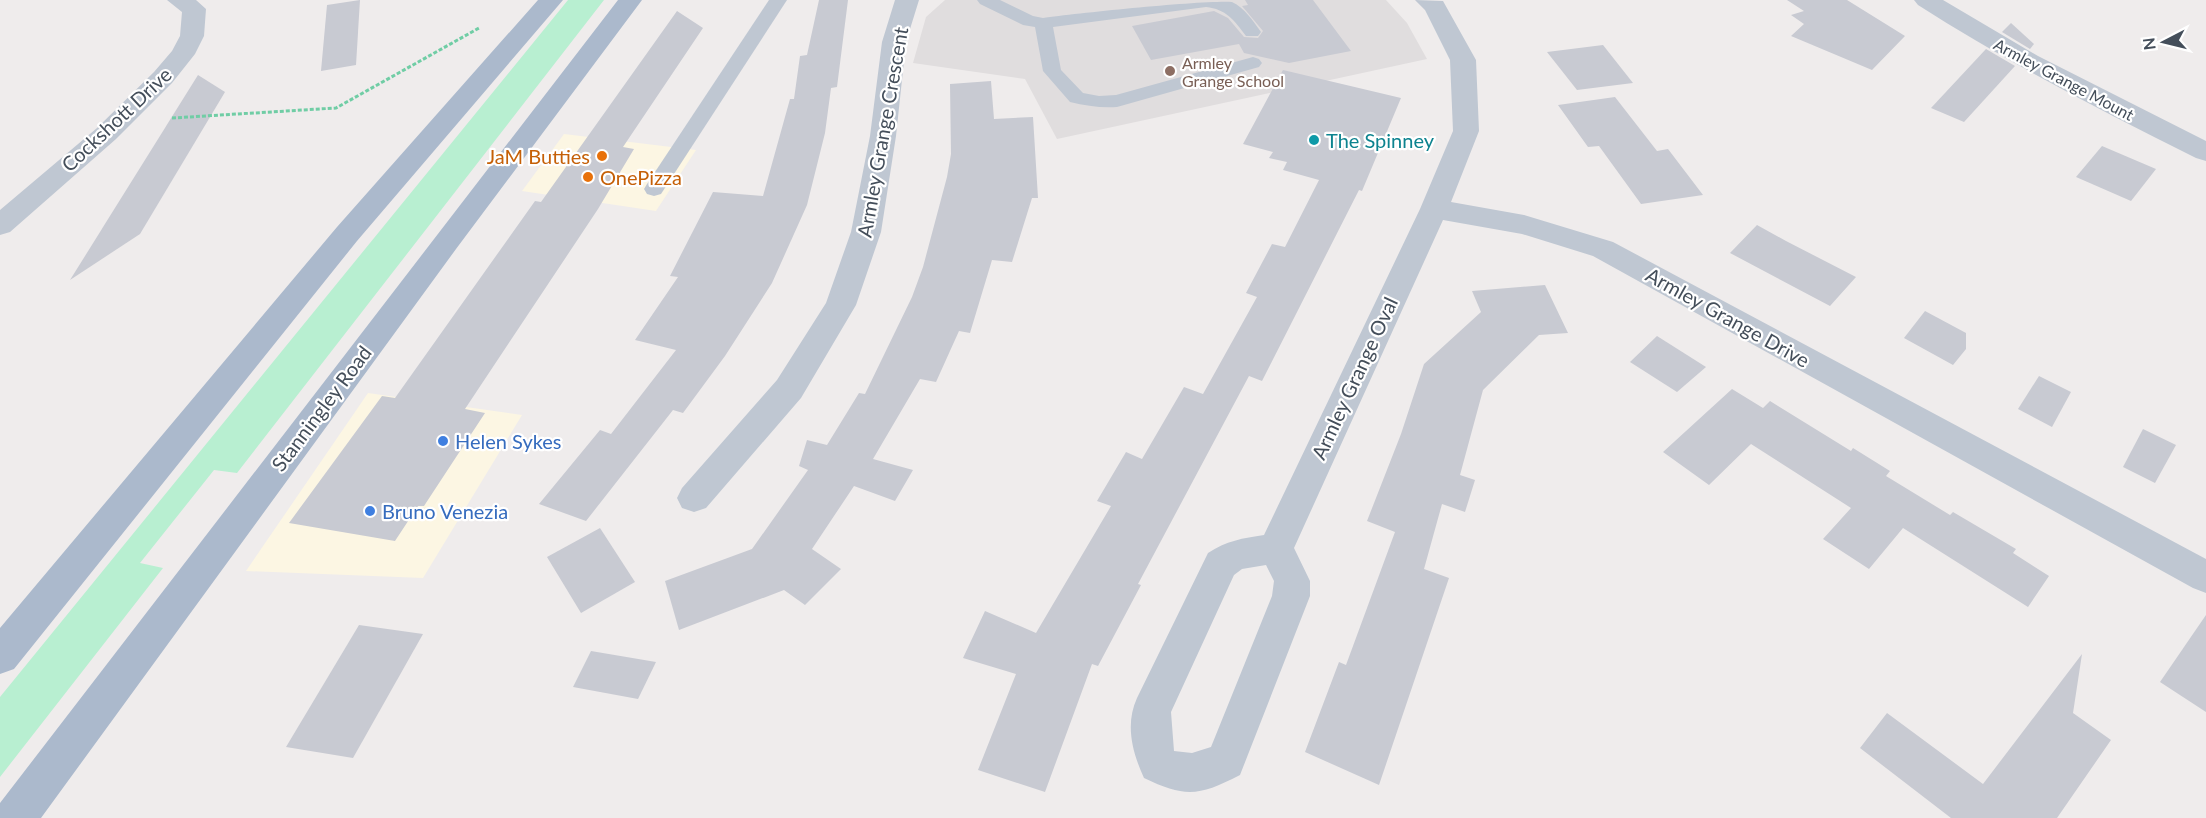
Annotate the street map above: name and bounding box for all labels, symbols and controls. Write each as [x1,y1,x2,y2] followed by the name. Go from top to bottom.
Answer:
[2134,12,2194,72] north arrow
[852,25,912,239] street label: Armley Grange Crescent
[1991,34,2137,124] street label: Armley Grange Mount
[2138,37,2159,51] text: N
[1182,53,1284,90] place label: Armley Grange School
[56,62,176,176] street label: Cockshott Drive
[1163,64,1177,78] marker: Armley Grange School
[1326,128,1435,152] place label: The Spinney
[1307,133,1321,147] marker: The Spinney
[487,144,590,168] place label: JaM Butties
[595,149,609,163] marker: JaM Butties
[600,165,682,189] place label: OnePizza
[581,170,595,184] marker: OnePizza
[1642,262,1814,372] street label: Armley Grange Drive
[1306,293,1402,463] street label: Armley Grange Oval
[266,341,376,475] street label: Stanningley Road
[455,429,562,453] place label: Helen Sykes
[436,434,450,448] marker: Helen Sykes
[382,499,508,523] place label: Bruno Venezia
[363,504,377,518] marker: Bruno Venezia

